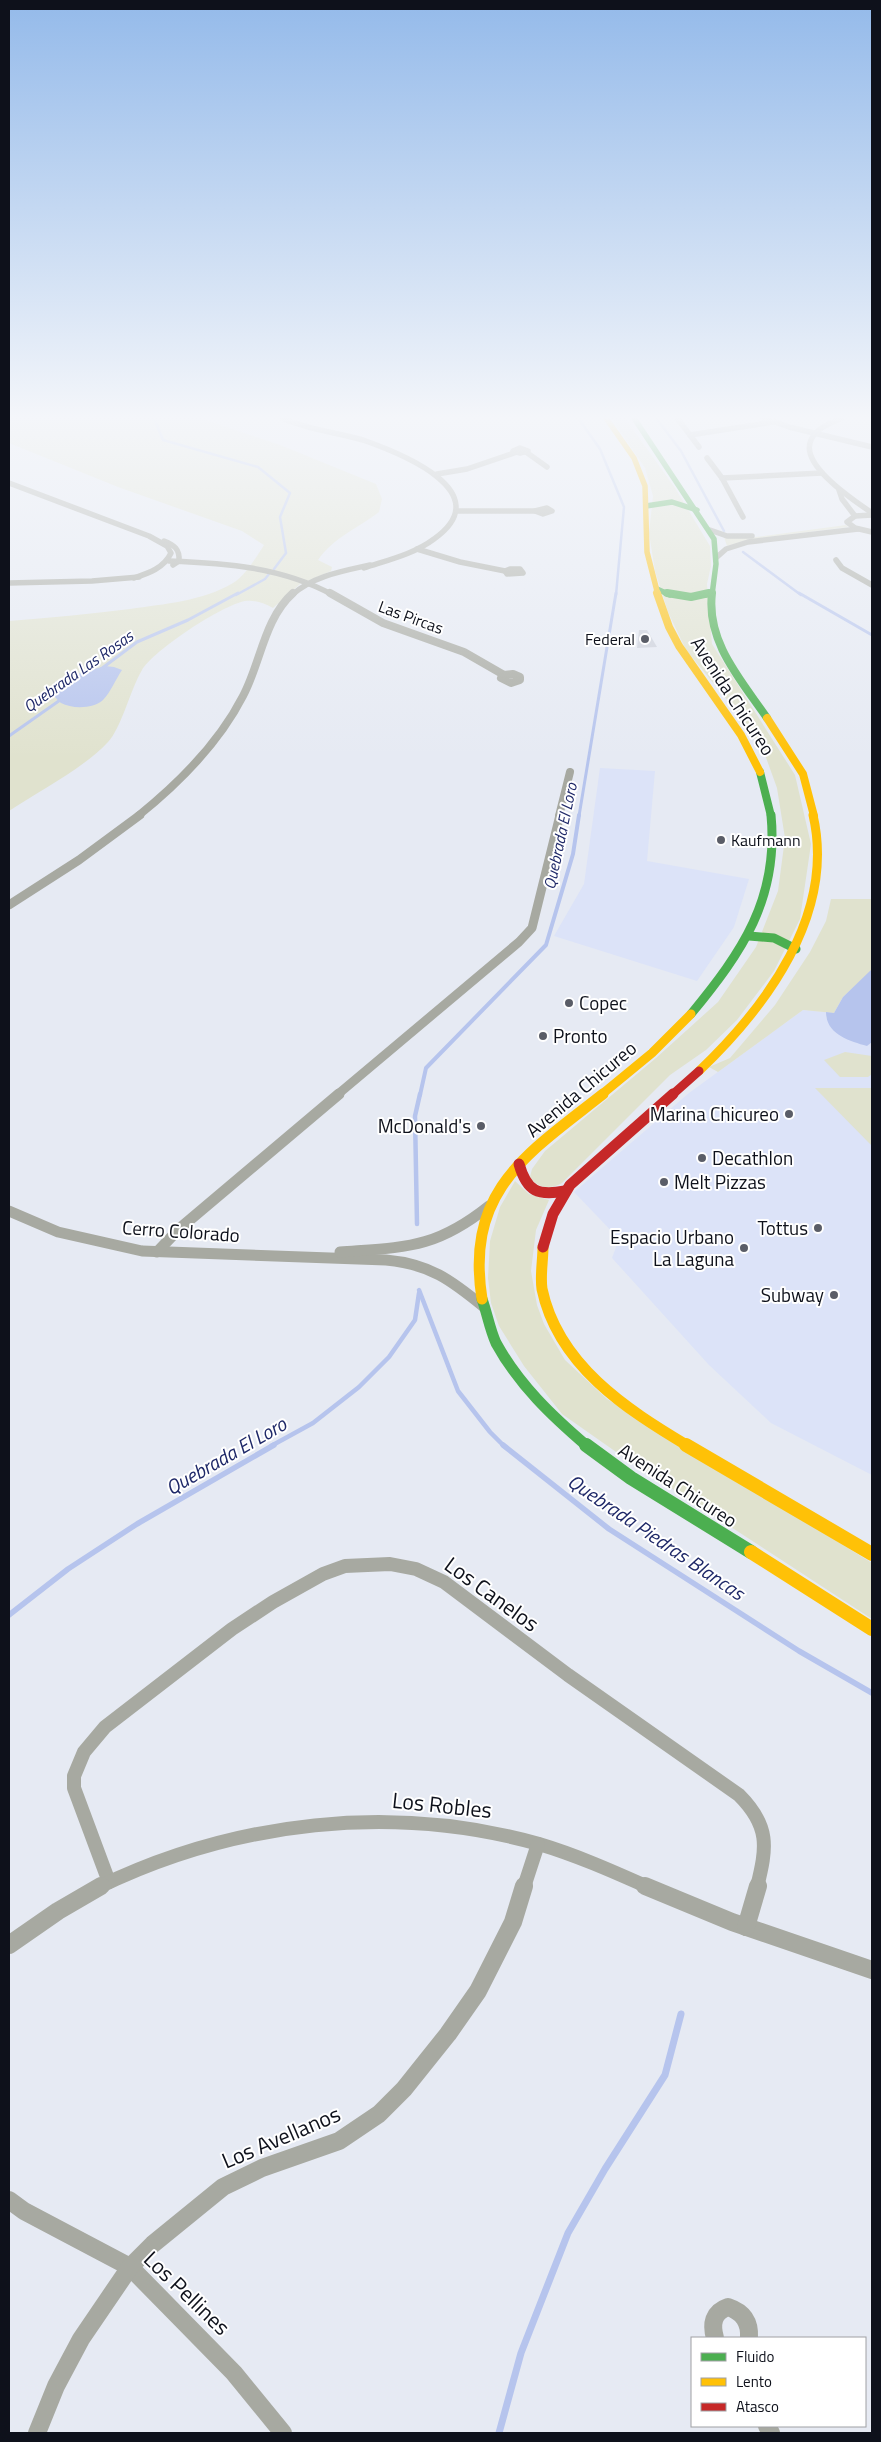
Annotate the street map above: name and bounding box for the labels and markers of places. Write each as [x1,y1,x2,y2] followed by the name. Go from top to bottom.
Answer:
[585,627,635,651] place label: Federal
[639,633,651,645] marker: Federal
[731,828,801,852] place label: Kaufmann
[715,834,727,846] marker: Kaufmann
[579,988,627,1017] place label: Copec
[563,997,575,1009] marker: Copec
[553,1021,608,1050] place label: Pronto
[537,1030,549,1042] marker: Pronto
[650,1099,779,1128] place label: Marina Chicureo
[783,1108,795,1120] marker: Marina Chicureo
[378,1111,471,1140] place label: McDonald's
[475,1120,487,1132] marker: McDonald's
[712,1143,793,1172] place label: Decathlon
[696,1152,708,1164] marker: Decathlon
[674,1167,766,1196] place label: Melt Pizzas
[658,1176,670,1188] marker: Melt Pizzas
[758,1213,808,1242] place label: Tottus
[610,1222,734,1273] place label: Espacio Urbano La Laguna
[812,1222,824,1234] marker: Tottus
[738,1242,750,1254] marker: Espacio Urbano La Laguna
[761,1280,824,1309] place label: Subway
[828,1289,840,1301] marker: Subway

